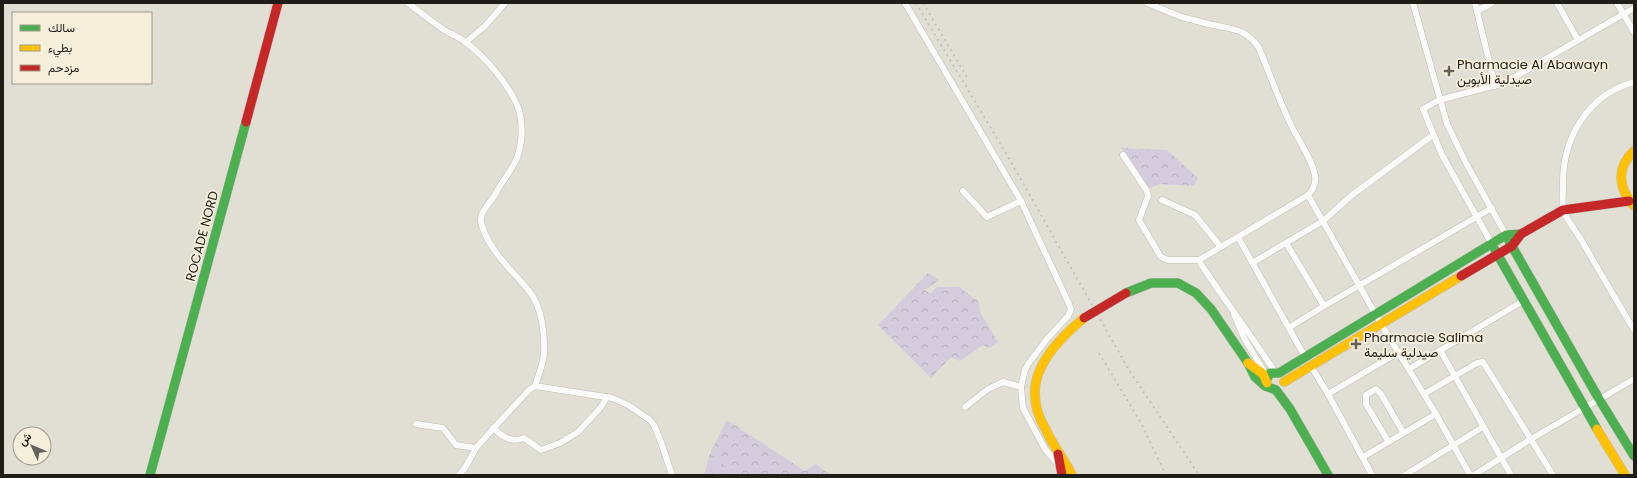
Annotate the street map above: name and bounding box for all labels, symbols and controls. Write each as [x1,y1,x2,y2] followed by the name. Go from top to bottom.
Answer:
[12,12,152,84] legend
[48,19,75,36] text: سالك
[48,39,72,58] text: بطيء
[1457,55,1608,89] place label: Pharmacie Al Abawayn صيدلية الأبوين
[48,59,79,76] text: مزدحم
[1444,66,1454,76] marker: Pharmacie Al Abawayn صيدلية الأبوين
[181,189,223,283] street label: ROCADE NORD
[1364,328,1483,362] place label: Pharmacie Salima صيدلية سليمة
[1351,339,1361,349] marker: Pharmacie Salima صيدلية سليمة
[12,426,52,466] north arrow
[14,429,35,449] text: ش

